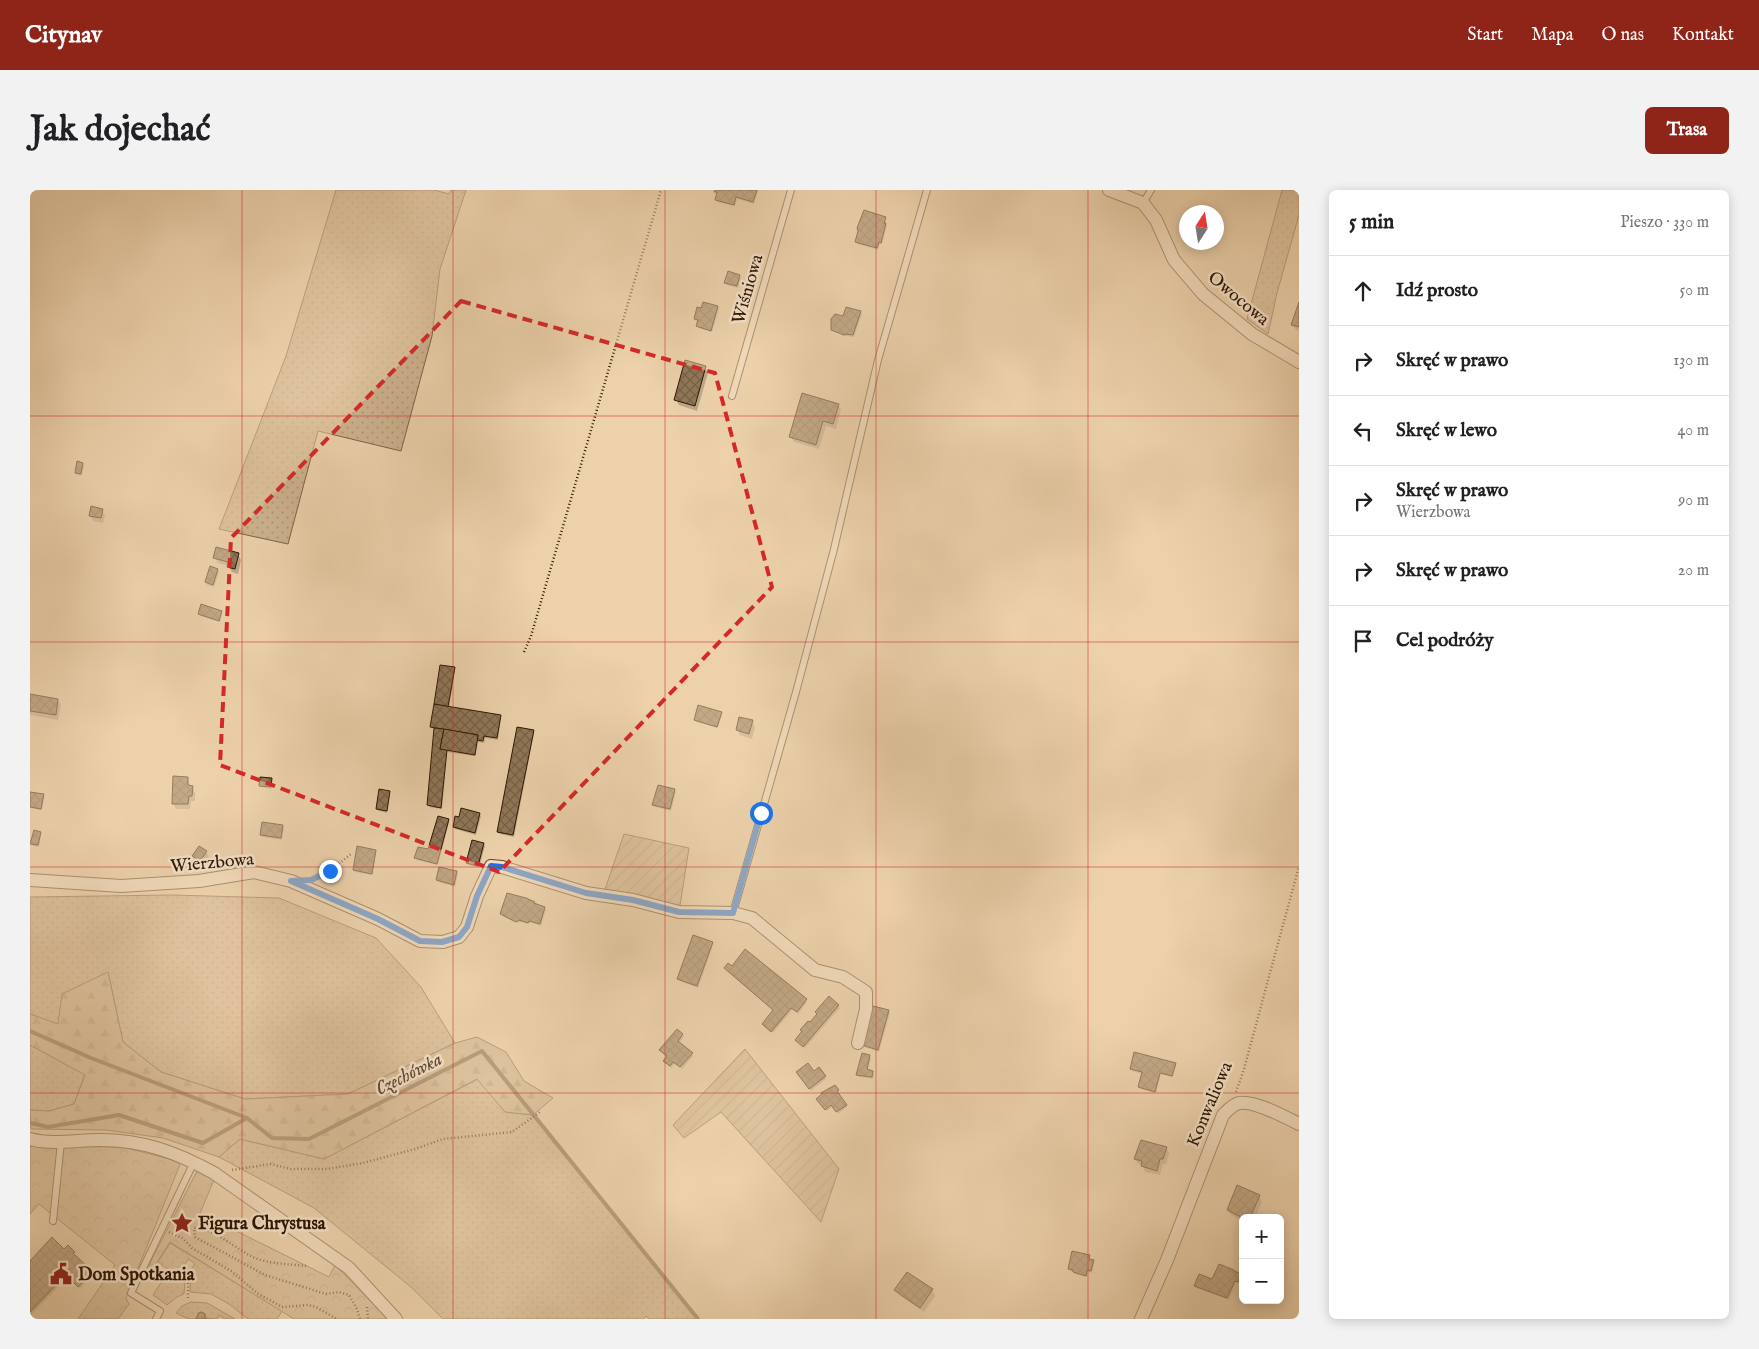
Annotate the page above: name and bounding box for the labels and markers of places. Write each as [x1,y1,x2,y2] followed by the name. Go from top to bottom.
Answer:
[169,1210,195,1236] place icon: Figura Chrystusa
[198,1213,327,1236] place label: Figura Chrystusa
[48,1261,74,1287] public building icon: Dom Spotkania
[78,1264,196,1287] place label: Dom Spotkania

